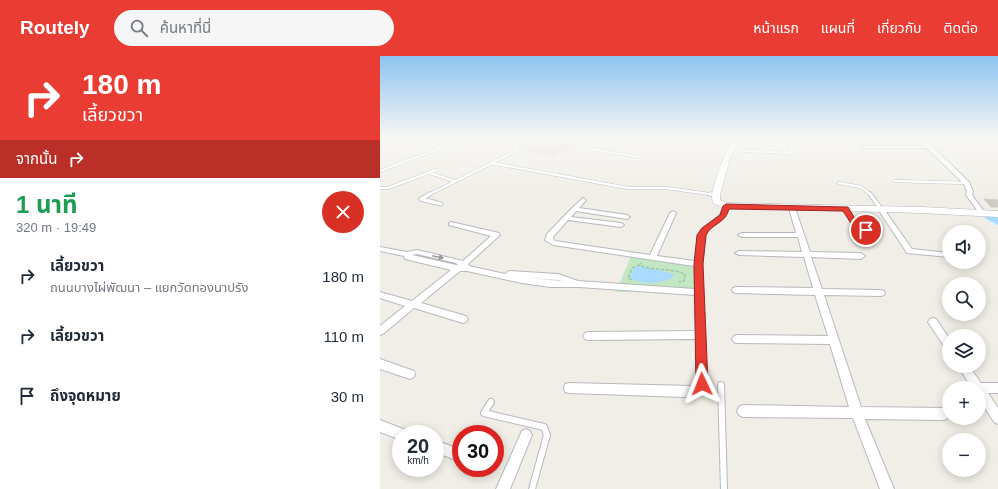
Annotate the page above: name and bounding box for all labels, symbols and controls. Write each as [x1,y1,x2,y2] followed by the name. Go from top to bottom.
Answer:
[114,10,394,46] search box
[20,17,90,38] text: Routely
[128,17,150,39] icon: search
[160,19,211,36] text: ค้นหาที่นี่
[753,20,799,36] text: หน้าแรก
[821,20,855,36] text: แผนที่
[877,20,922,36] text: เกี่ยวกับ
[944,20,978,36] text: ติดต่อ
[82,69,161,100] text: 180 m
[16,72,68,124] icon: right
[82,105,143,125] text: เลี้ยวขวา
[65,148,87,170] icon: right
[16,150,57,167] text: จากนั้น
[16,191,77,218] text: 1 นาที
[322,191,364,233] button: close
[849,213,883,247] pin
[855,219,877,241] icon: arrive
[16,220,96,235] text: 320 m · 19:49
[942,225,986,477] map controls
[942,225,986,269] button: sound
[432,254,444,260] one-way arrow
[50,257,104,274] text: เลี้ยวขวา
[16,265,38,287] icon: right
[322,268,364,285] text: 180 m
[942,277,986,321] button: search
[50,280,248,295] text: ถนนบางไผ่พัฒนา – แยกวัดทองนาปรัง
[16,325,38,347] icon: right
[50,327,104,344] text: เลี้ยวขวา
[323,328,364,345] text: 110 m
[942,329,986,373] button: layers
[681,363,723,405] position arrow
[942,381,986,425] button: +
[16,385,38,407] icon: arrive
[50,387,121,404] text: ถึงจุดหมาย
[331,388,364,405] text: 30 m
[452,425,504,477] speed limit sign: 30
[942,433,986,477] button: −
[407,435,429,457] text: 20
[407,455,429,466] text: km/h

